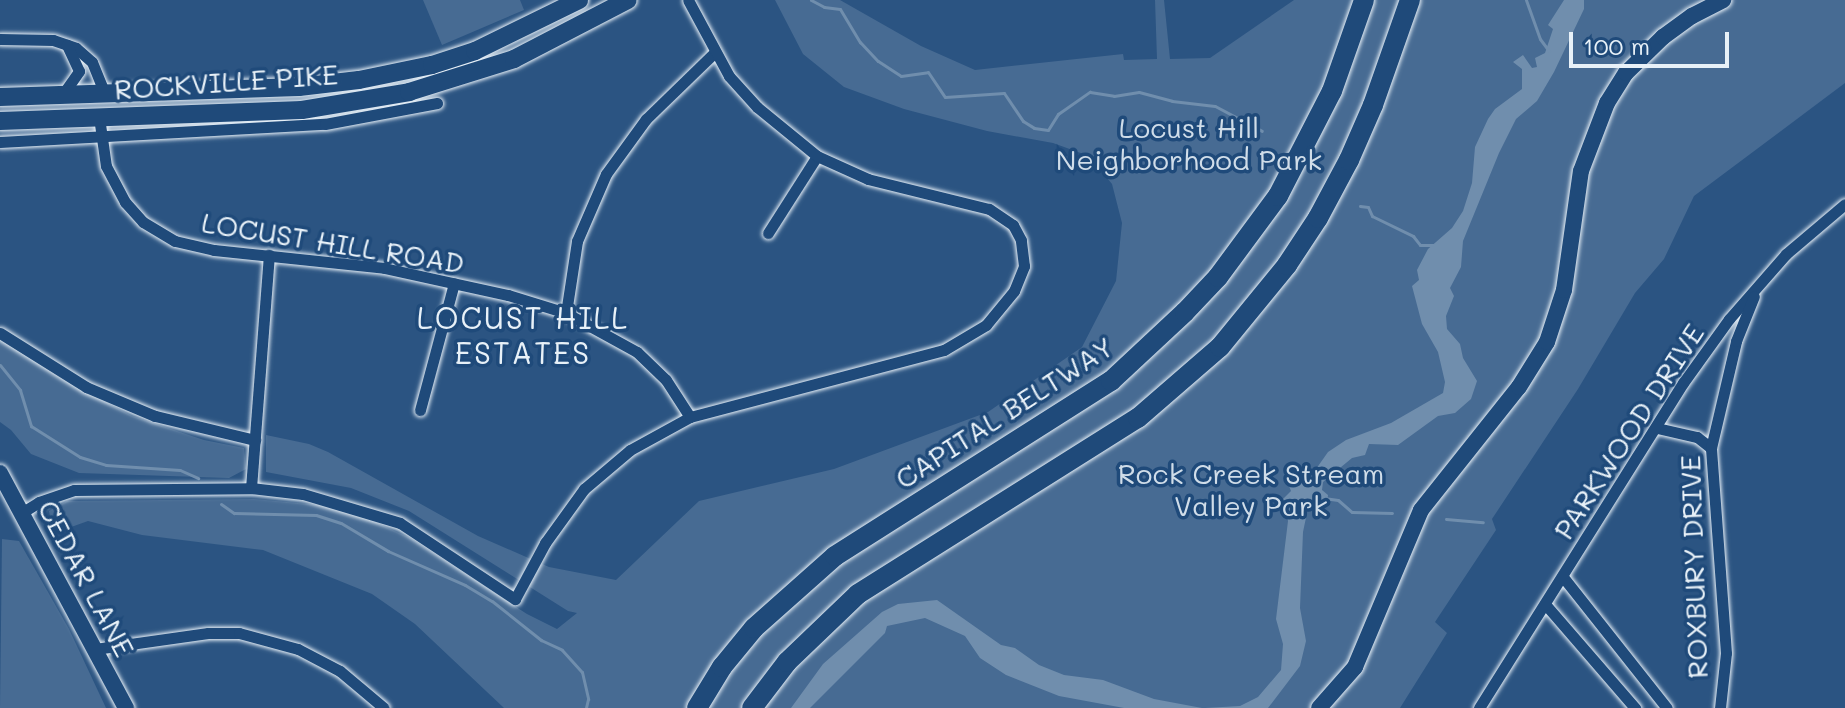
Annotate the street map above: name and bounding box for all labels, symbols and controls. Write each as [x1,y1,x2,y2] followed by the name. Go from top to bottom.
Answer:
[1573,16,1733,66] scale bar
[1583,30,1650,61] text: 100 m
[113,56,339,106] street label: ROCKVILLE PIKE
[1056,110,1322,176] park label: Locust Hill Neighborhood Park
[199,205,467,279] street label: LOCUST HILL ROAD
[417,299,629,370] district label: LOCUST HILL ESTATES
[1546,317,1710,545] street label: PARKWOOD DRIVE
[889,329,1119,495] street label: CAPITAL BELTWAY
[1672,455,1714,679] street label: ROXBURY DRIVE
[1118,456,1384,522] park label: Rock Creek Stream Valley Park
[32,494,142,662] street label: CEDAR LANE

